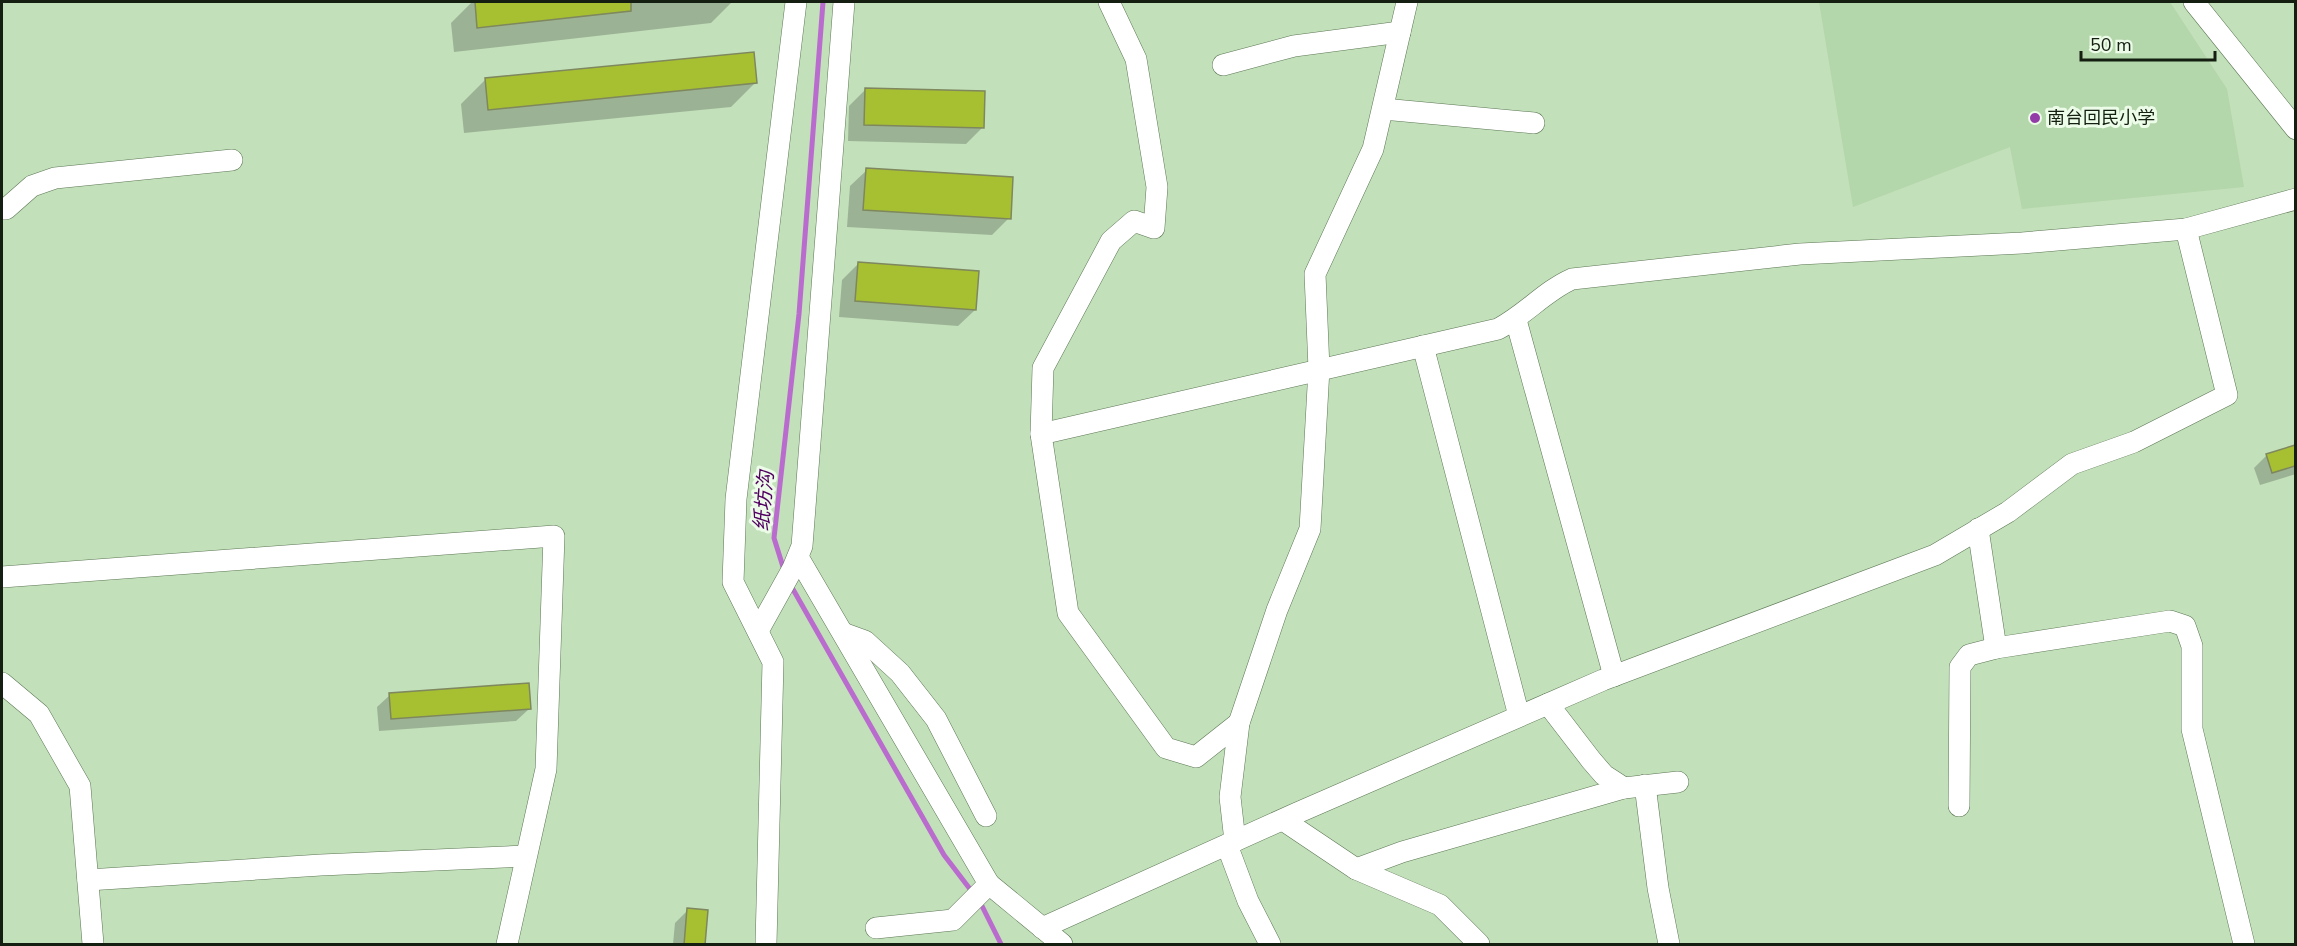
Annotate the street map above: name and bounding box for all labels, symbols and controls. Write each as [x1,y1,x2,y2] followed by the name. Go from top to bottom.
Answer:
[2081,24,2214,62] scale bar
[2090,33,2132,57] text: 50 m
[2047,106,2155,130] place label: 南台回民小学
[2028,111,2042,125] marker: 南台回民小学
[748,468,780,532] water label: 纸坊沟

